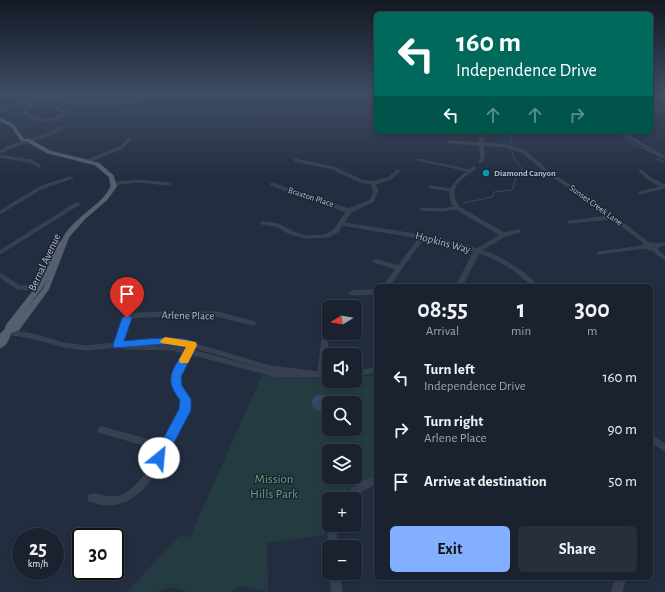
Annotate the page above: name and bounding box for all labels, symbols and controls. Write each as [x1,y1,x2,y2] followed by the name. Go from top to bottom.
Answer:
[390,28,442,80] icon: left
[456,29,521,57] text: 160 m
[456,62,597,80] text: Independence Drive
[440,104,462,126] icon: left
[482,104,504,126] icon: ahead
[524,104,546,126] icon: ahead
[566,104,588,126] icon: right
[481,168,491,178] marker: Diamond Canyon
[494,169,556,178] place label: Diamond Canyon
[568,183,624,228] street label: Sunset Creek Lane
[287,186,335,209] street label: Braxton Place
[414,230,472,255] street label: Hopkins Way
[26,232,62,293] street label: Bernal Avenue
[110,277,144,318] pin
[116,283,138,305] icon: arrive
[417,298,468,322] text: 08:55
[517,298,525,322] text: 1
[574,298,610,322] text: 300
[322,300,362,340] north arrow
[322,300,362,580] map controls
[161,310,215,321] street label: Arlene Place
[426,325,459,338] text: Arrival
[511,325,531,338] text: min
[587,325,597,338] text: m
[322,348,362,388] button: sound
[424,362,475,377] text: Turn left
[390,367,412,389] icon: left
[602,370,637,385] text: 160 m
[424,380,526,393] text: Independence Drive
[322,396,362,436] button: search
[424,414,483,429] text: Turn right
[390,419,412,441] icon: right
[608,422,637,437] text: 90 m
[424,432,487,445] text: Arlene Place
[138,437,180,479] position arrow
[322,444,362,484] button: layers
[390,471,412,493] icon: arrive
[250,473,298,501] park label: Mission Hills Park
[424,474,547,489] text: Arrive at destination
[608,474,637,489] text: 50 m
[322,492,362,532] button: +
[390,526,510,572] button: Exit
[518,526,637,572] button: Share
[72,528,124,580] speed limit sign: 30
[29,539,47,559] text: 25
[322,540,362,580] button: −
[28,559,48,569] text: km/h

